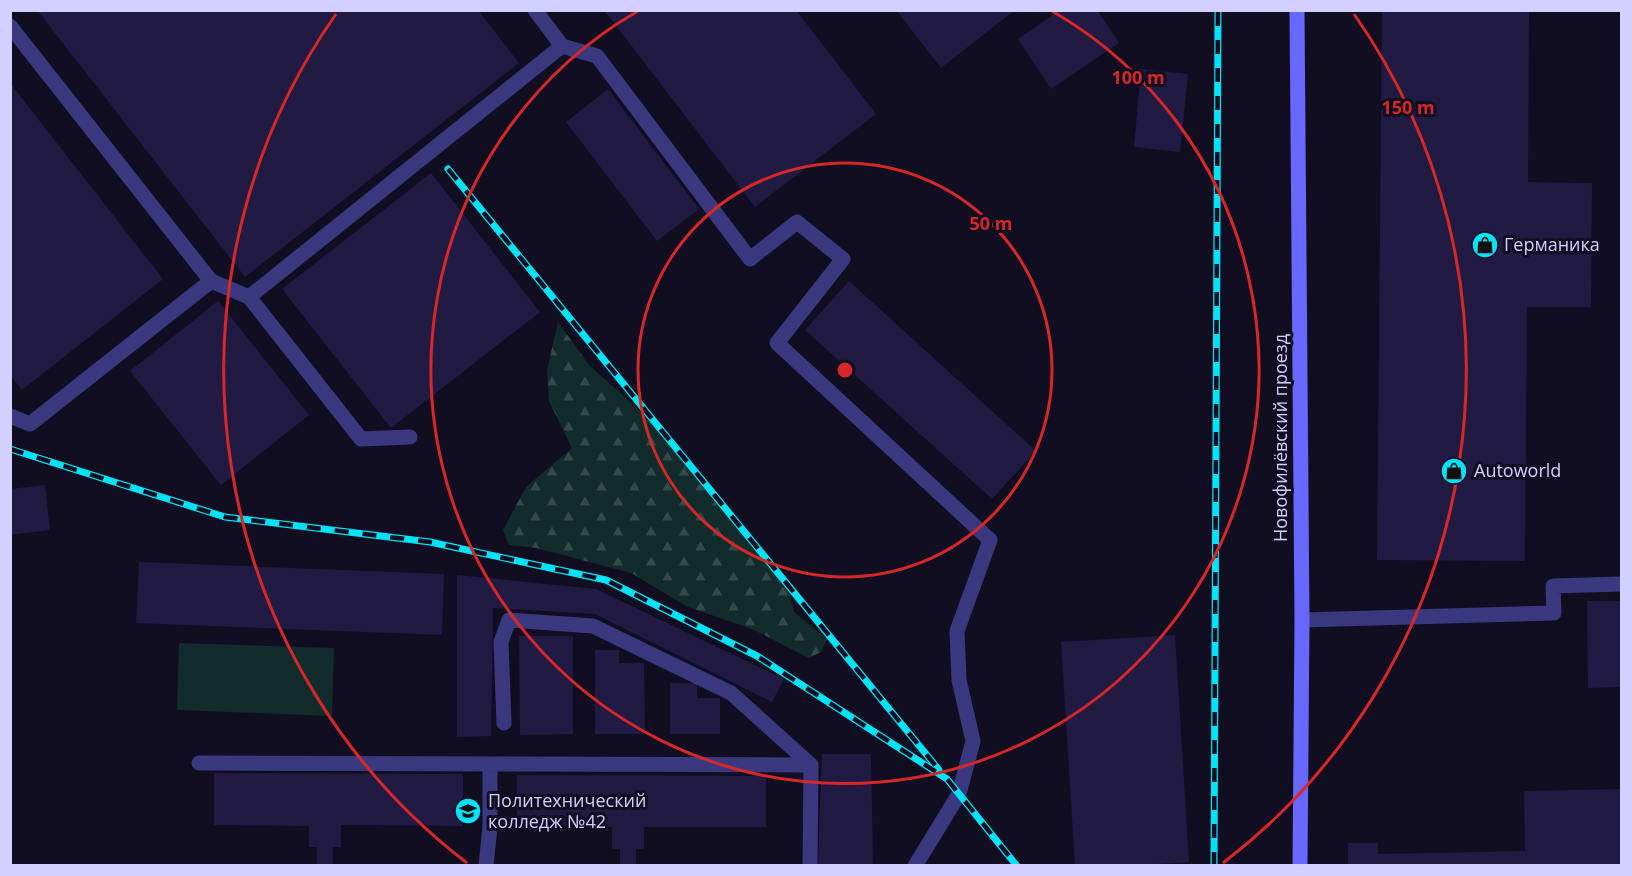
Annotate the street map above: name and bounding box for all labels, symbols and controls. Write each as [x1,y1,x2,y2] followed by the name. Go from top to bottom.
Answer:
[1111,65,1165,89] text: 100 m
[1381,95,1435,119] text: 150 m
[970,211,1012,235] text: 50 m
[1470,230,1500,260] shop icon: Германика
[1504,232,1600,256] place label: Германика
[1268,334,1292,542] street label: Новофилёвский проезд
[835,360,855,380] centre of rings
[1439,456,1469,486] shop icon: Autoworld
[1474,458,1561,482] place label: Autoworld
[488,788,646,833] place label: Политехнический колледж №42
[453,796,483,826] school or university icon: Политехнический колледж №42

